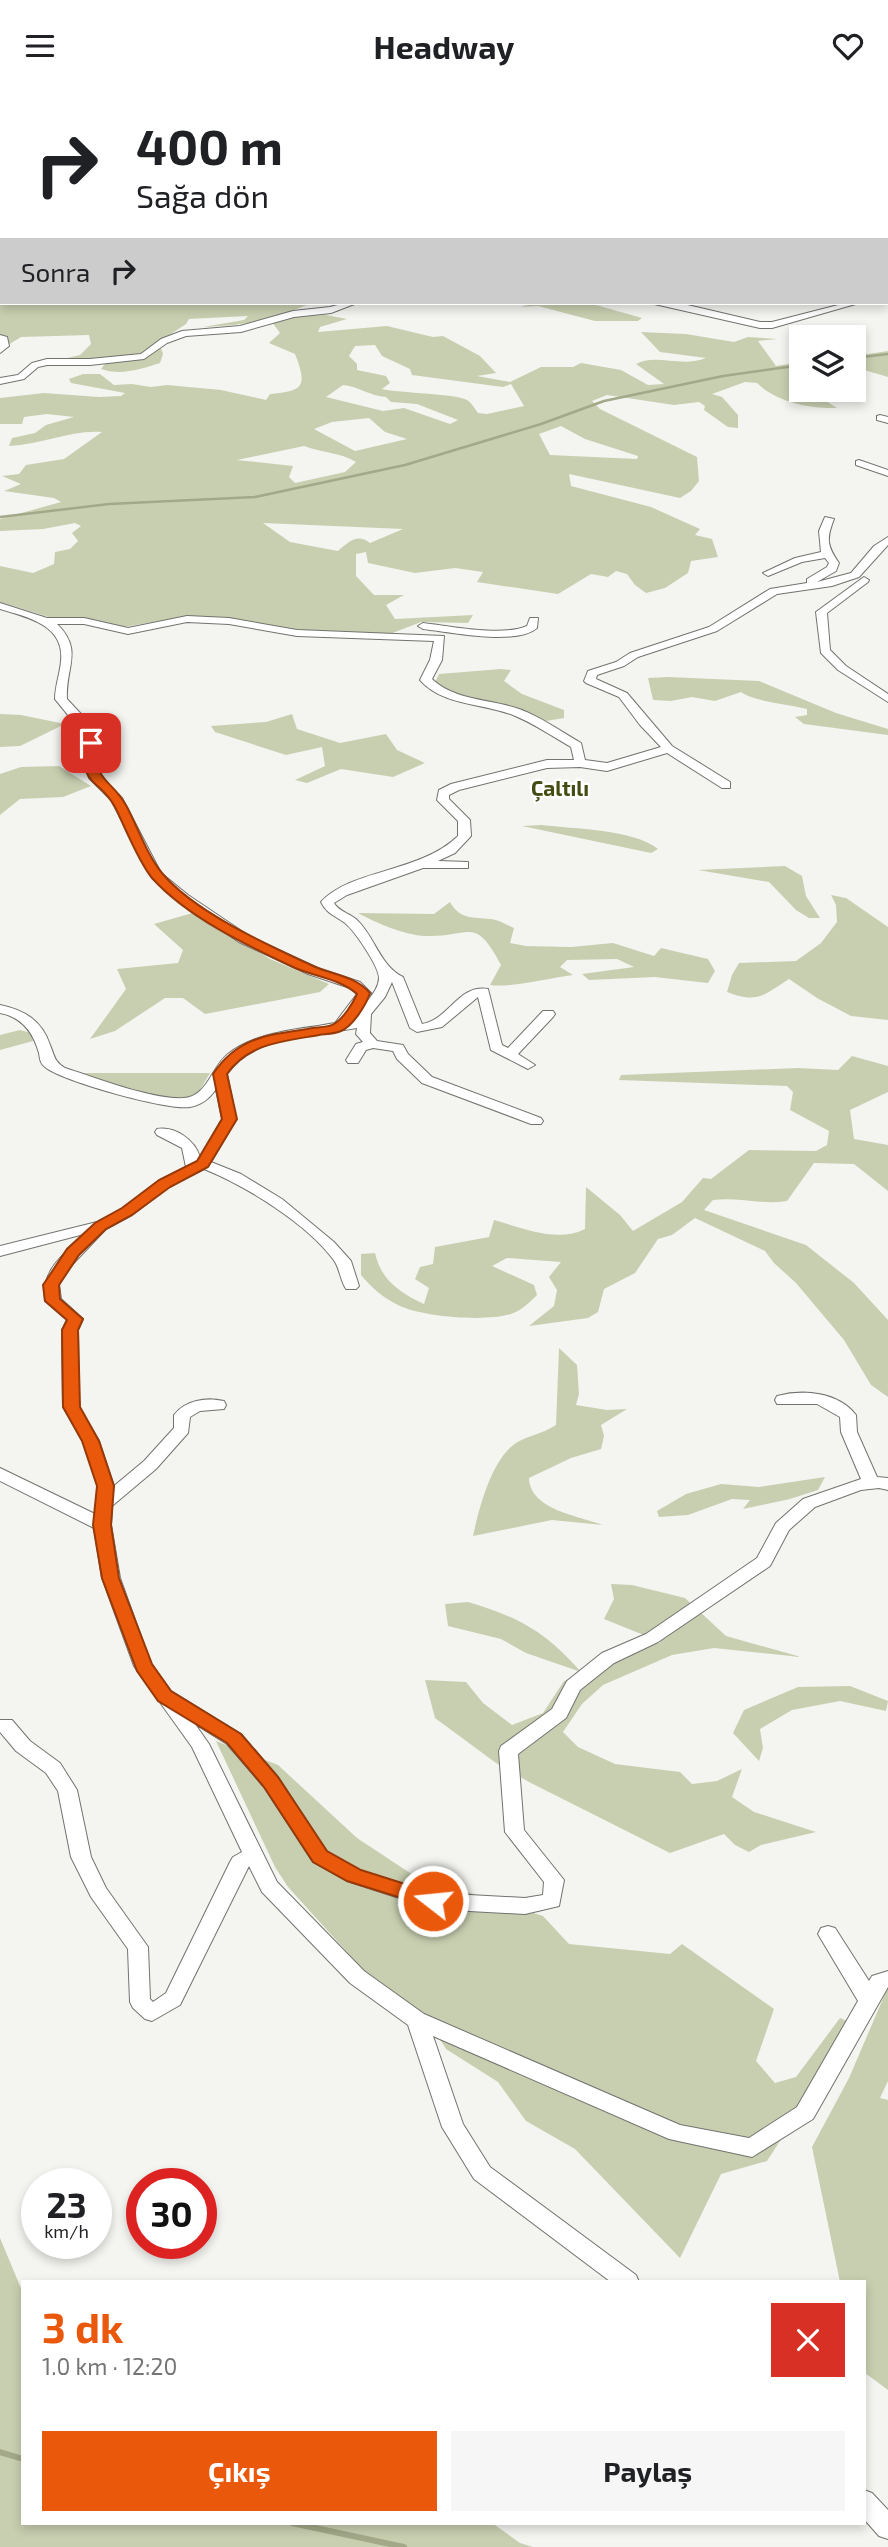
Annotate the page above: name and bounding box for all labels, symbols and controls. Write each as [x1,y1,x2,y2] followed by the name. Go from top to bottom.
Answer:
[21,27,59,65] icon: menu
[374,27,514,65] text: Headway
[829,27,867,65] icon: heart
[136,116,283,175] text: 400 m
[21,119,112,210] icon: right
[136,176,269,214] text: Sağa dön
[104,252,142,290] icon: right
[21,256,90,287] text: Sonra
[789,325,866,402] map controls
[789,325,866,402] button: layers
[61,713,121,773] pin
[72,724,110,762] icon: arrive
[531,775,589,802] district label: Çaltılı
[396,1864,470,1938] position arrow
[126,2168,217,2259] speed limit sign: 30
[46,2183,87,2225] text: 23
[44,2220,89,2242] text: km/h
[42,2301,123,2351] text: 3 dk
[771,2303,845,2377] button: close
[42,2352,177,2380] text: 1.0 km · 12:20
[42,2431,437,2511] button: Çıkış
[451,2431,845,2511] button: Paylaş

